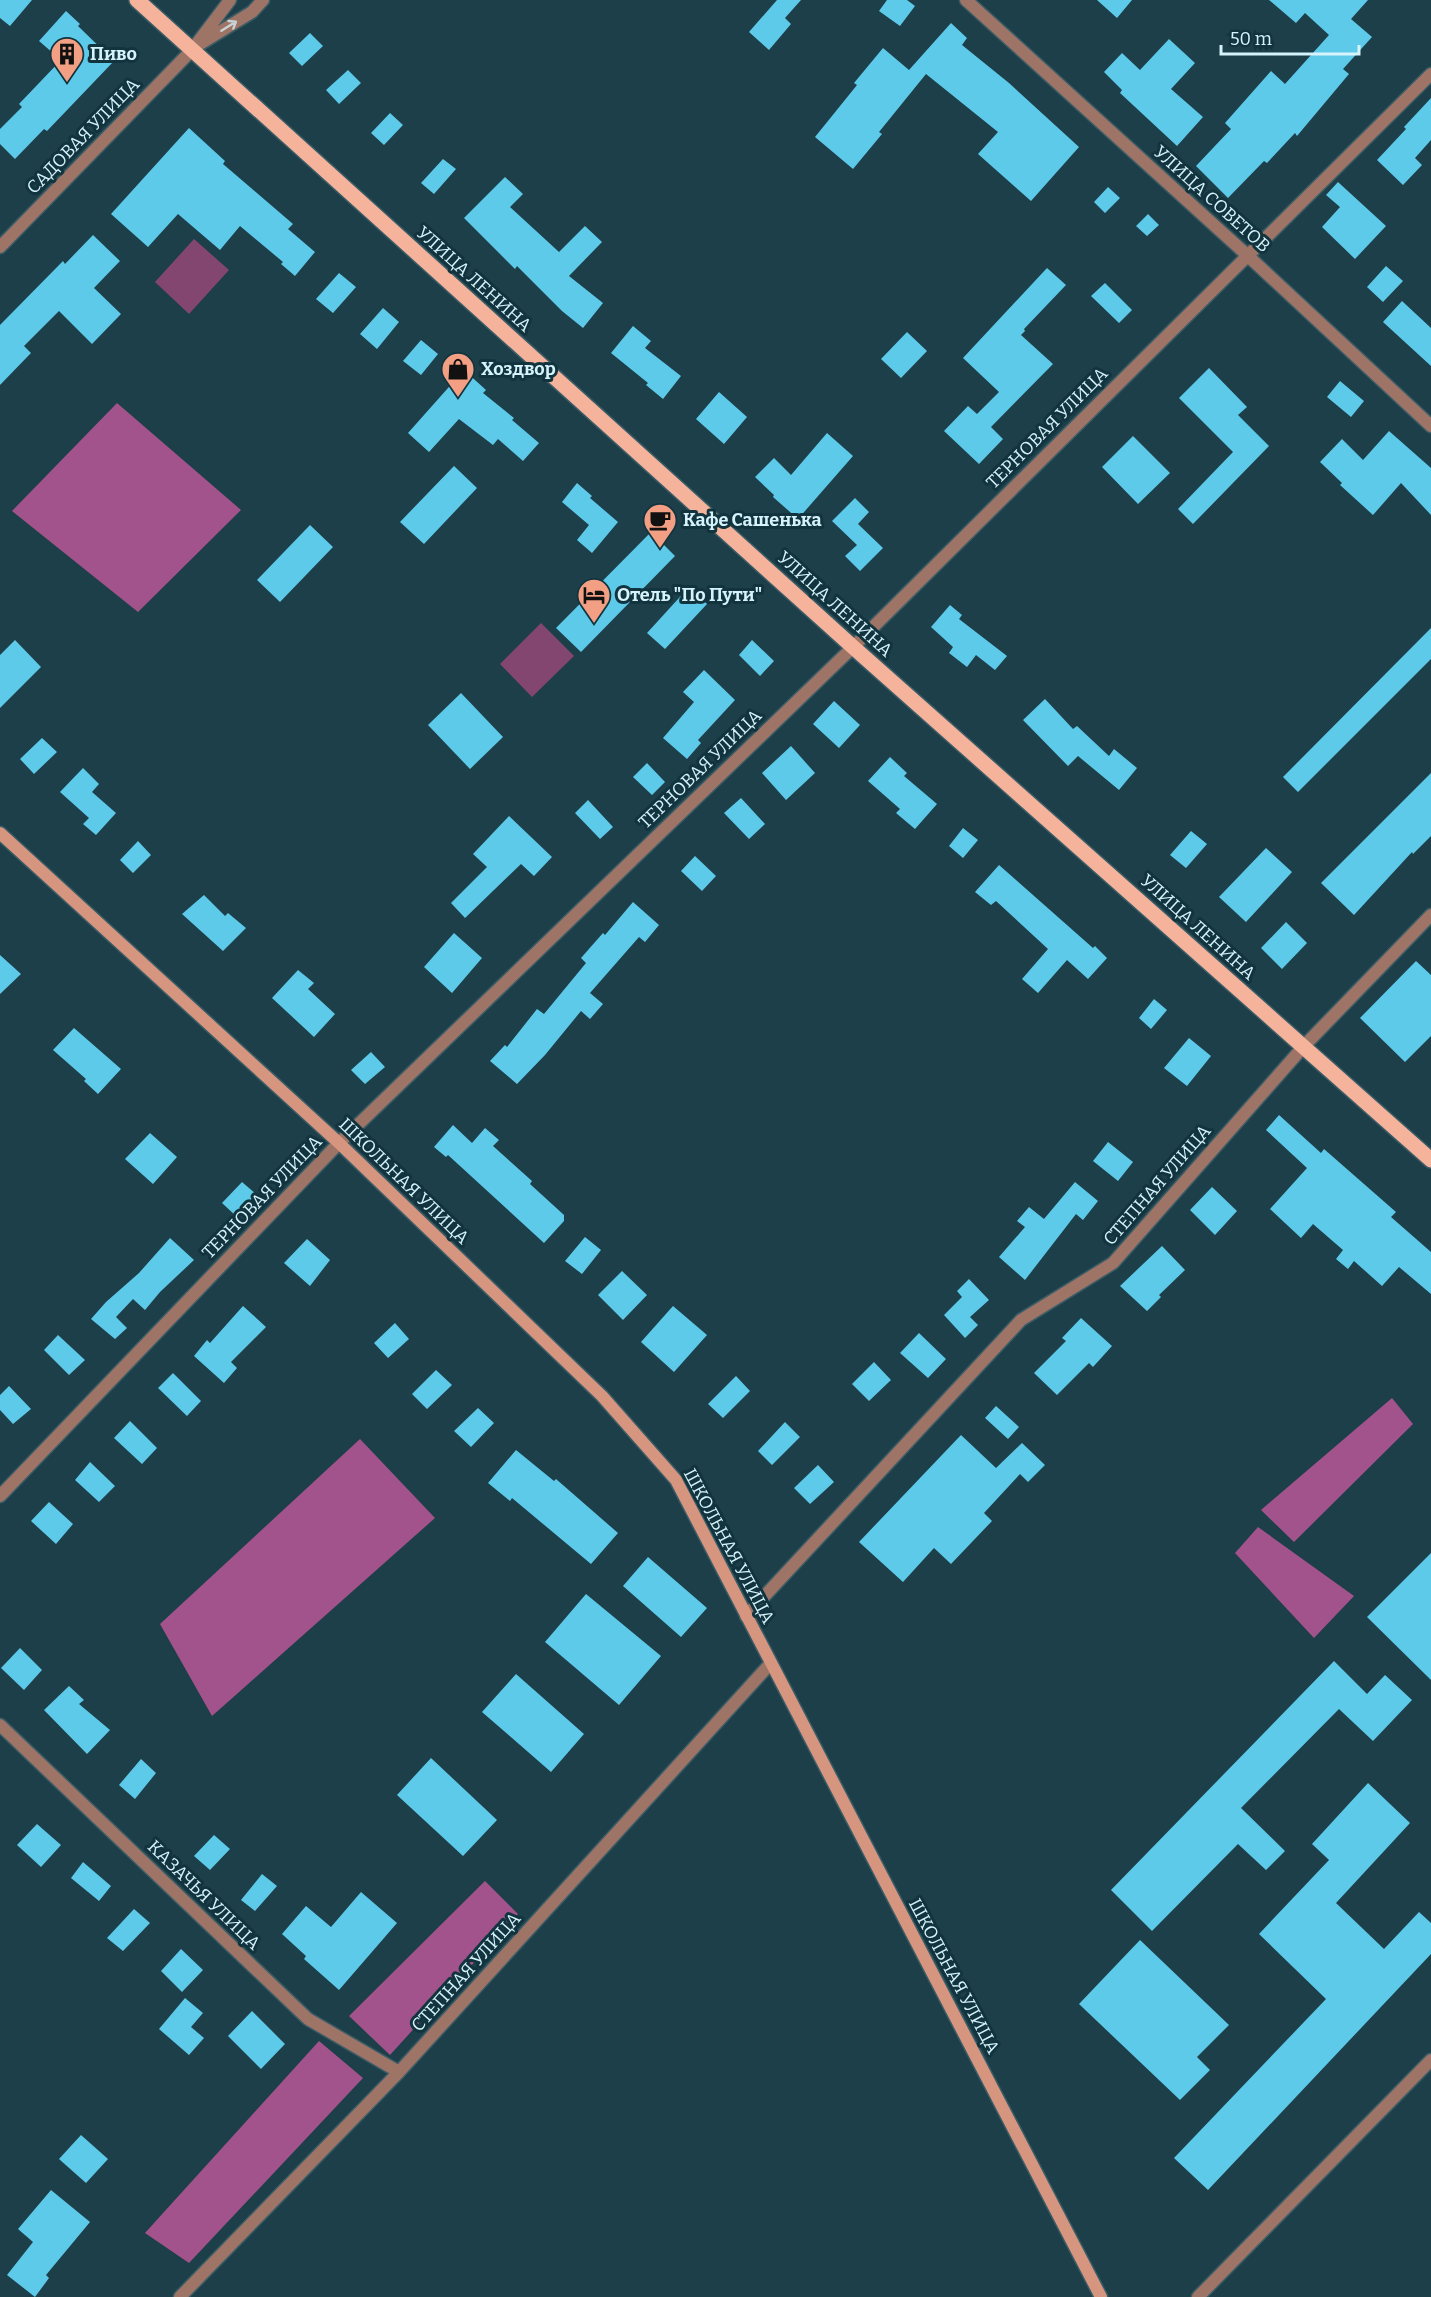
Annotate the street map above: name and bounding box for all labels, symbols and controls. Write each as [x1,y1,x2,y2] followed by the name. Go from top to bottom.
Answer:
[1221,18,1359,56] scale bar
[220,20,237,33] one-way arrow
[1230,28,1272,50] text: 50 m
[49,36,85,83] building icon: Пиво
[90,43,137,65] place label: Пиво
[22,73,144,199] street label: САДОВАЯ УЛИЦА
[1149,141,1275,257] street label: УЛИЦА СОВЕТОВ
[412,222,536,337] street label: УЛИЦА ЛЕНИНА
[440,351,476,398] shop icon: Хоздвор
[481,358,556,380] place label: Хоздвор
[982,363,1112,493] street label: ТЕРНОВАЯ УЛИЦА
[642,502,678,549] cafe icon: Кафе Сашенька
[683,509,822,531] place label: Кафе Сашенька
[773,547,897,662] street label: УЛИЦА ЛЕНИНА
[576,577,612,624] hotel icon: Отель "По Пути"
[617,584,762,606] place label: Отель "По Пути"
[634,704,766,833] street label: ТЕРНОВАЯ УЛИЦА
[1136,870,1260,985] street label: УЛИЦА ЛЕНИНА
[334,1113,474,1249] street label: ШКОЛЬНАЯ УЛИЦА
[1099,1120,1216,1250] street label: СТЕПНАЯ УЛИЦА
[198,1131,327,1263] street label: ТЕРНОВАЯ УЛИЦА
[679,1465,779,1628] street label: ШКОЛЬНАЯ УЛИЦА
[143,1836,265,1955] street label: КАЗАЧЬЯ УЛИЦА
[904,1895,1004,2058] street label: ШКОЛЬНАЯ УЛИЦА
[407,1908,525,2036] street label: СТЕПНАЯ УЛИЦА

